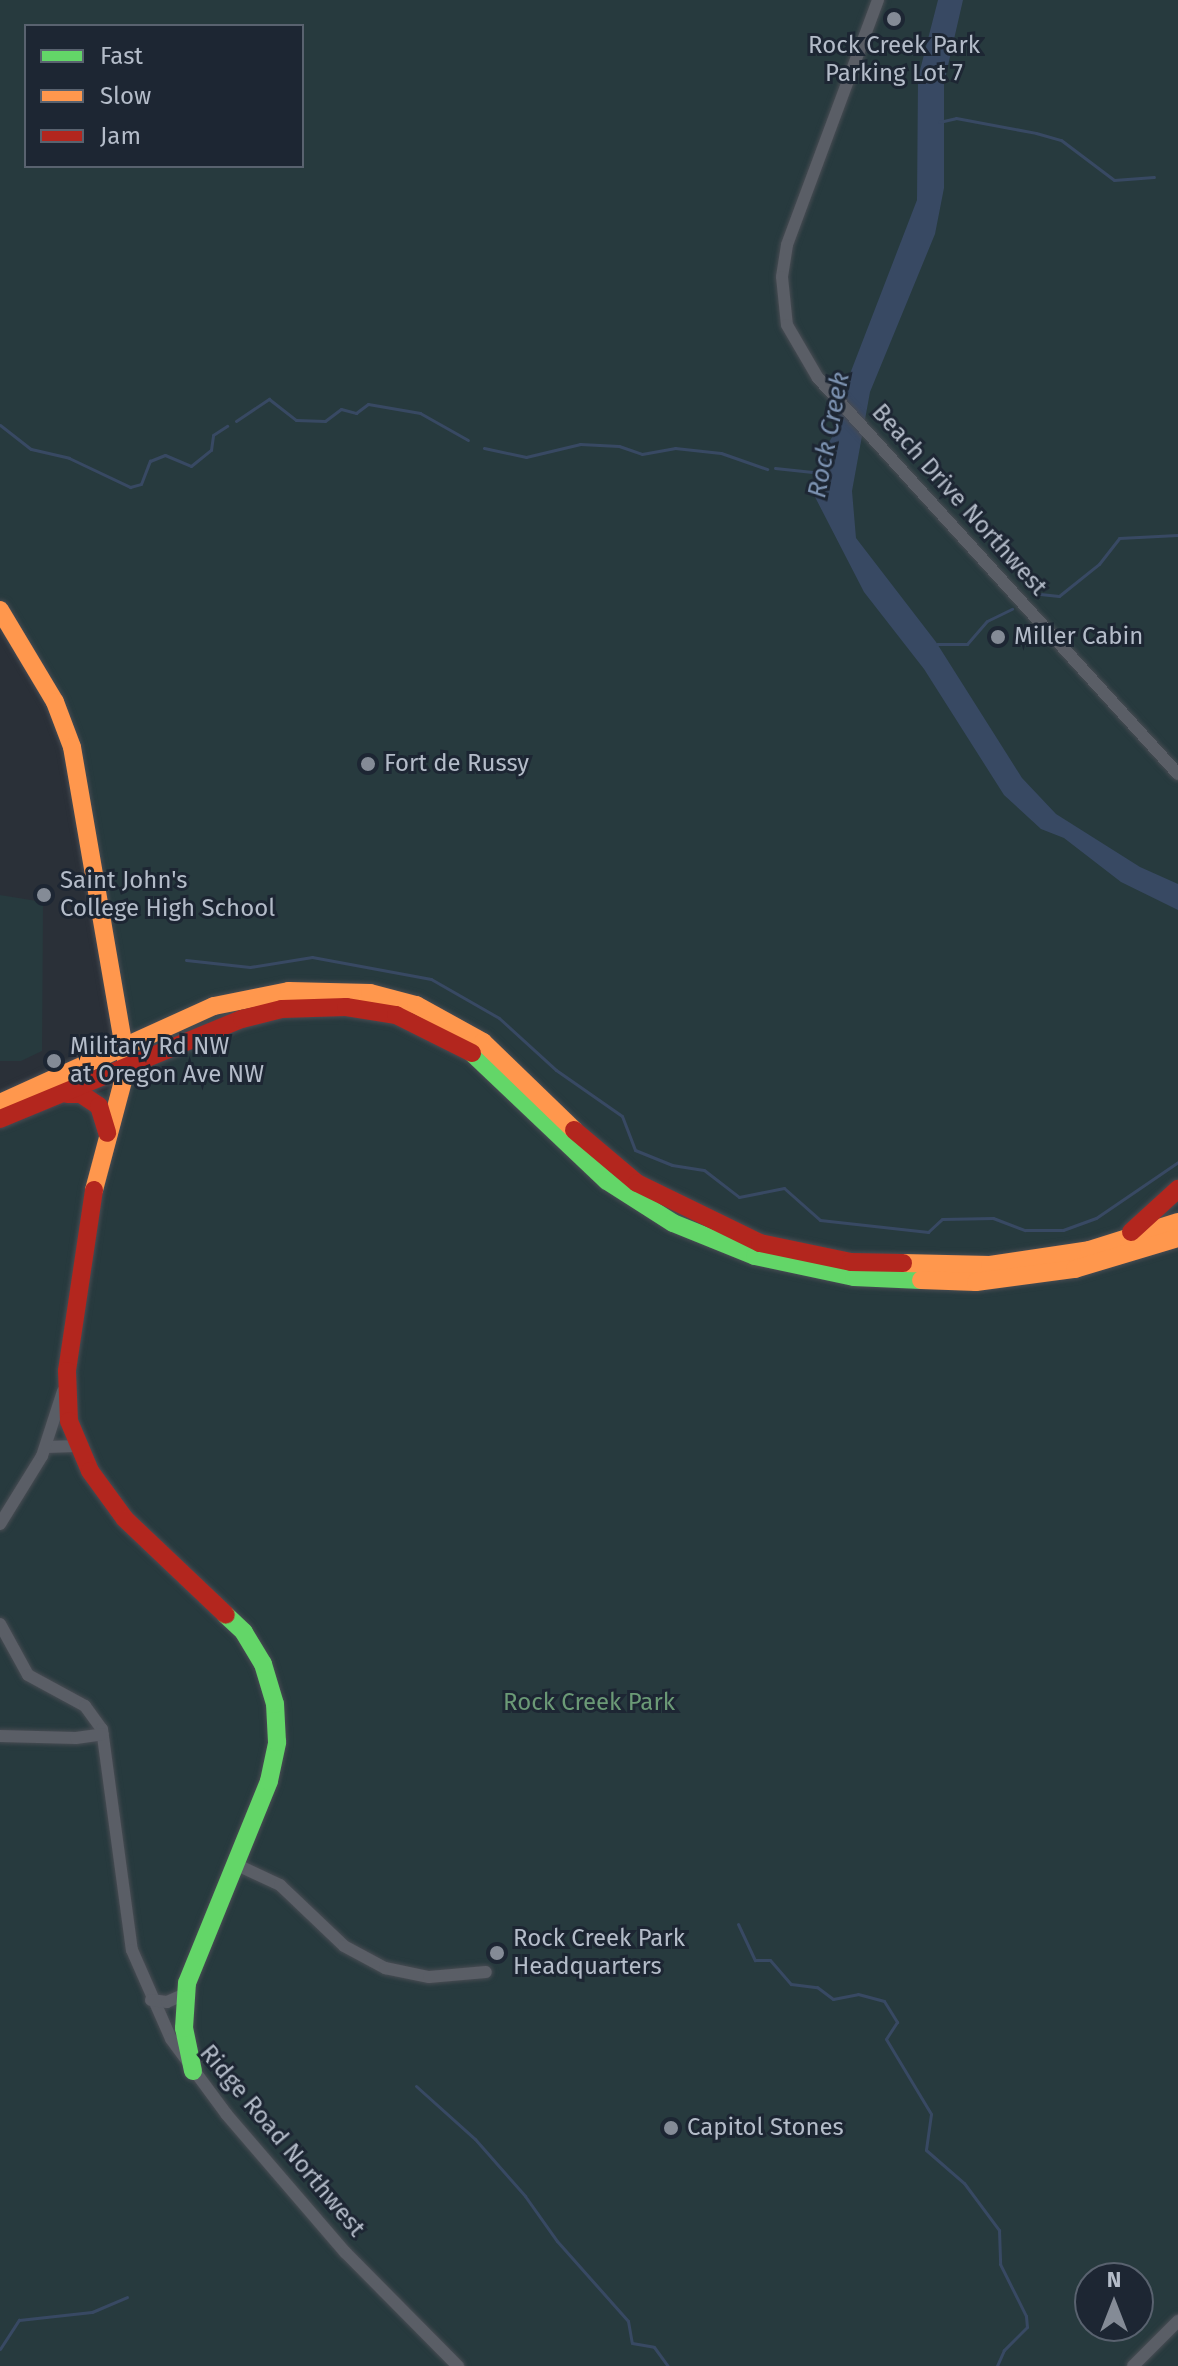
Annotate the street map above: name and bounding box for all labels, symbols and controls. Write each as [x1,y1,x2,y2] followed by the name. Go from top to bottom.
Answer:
[885,10,903,28] marker: Rock Creek Park Parking Lot 7
[24,24,304,168] legend
[808,32,980,88] place label: Rock Creek Park Parking Lot 7
[100,42,143,70] text: Fast
[100,82,151,110] text: Slow
[100,122,141,150] text: Jam
[802,369,856,501] water label: Rock Creek
[865,398,1053,602] street label: Beach Drive Northwest
[1014,623,1143,651] place label: Miller Cabin
[989,628,1007,646] marker: Miller Cabin
[384,750,529,778] place label: Fort de Russy
[359,755,377,773] marker: Fort de Russy
[60,867,275,923] place label: Saint John's College High School
[35,886,53,904] marker: Saint John's College High School
[70,1033,264,1089] place label: Military Rd NW at Oregon Ave NW
[45,1052,63,1070] marker: Military Rd NW at Oregon Ave NW
[503,1689,675,1717] park label: Rock Creek Park
[513,1925,685,1981] place label: Rock Creek Park Headquarters
[488,1944,506,1962] marker: Rock Creek Park Headquarters
[193,2039,371,2243] street label: Ridge Road Northwest
[687,2114,844,2142] place label: Capitol Stones
[662,2119,680,2137] marker: Capitol Stones
[1074,2262,1154,2342] north arrow
[1107,2266,1121,2293] text: N

